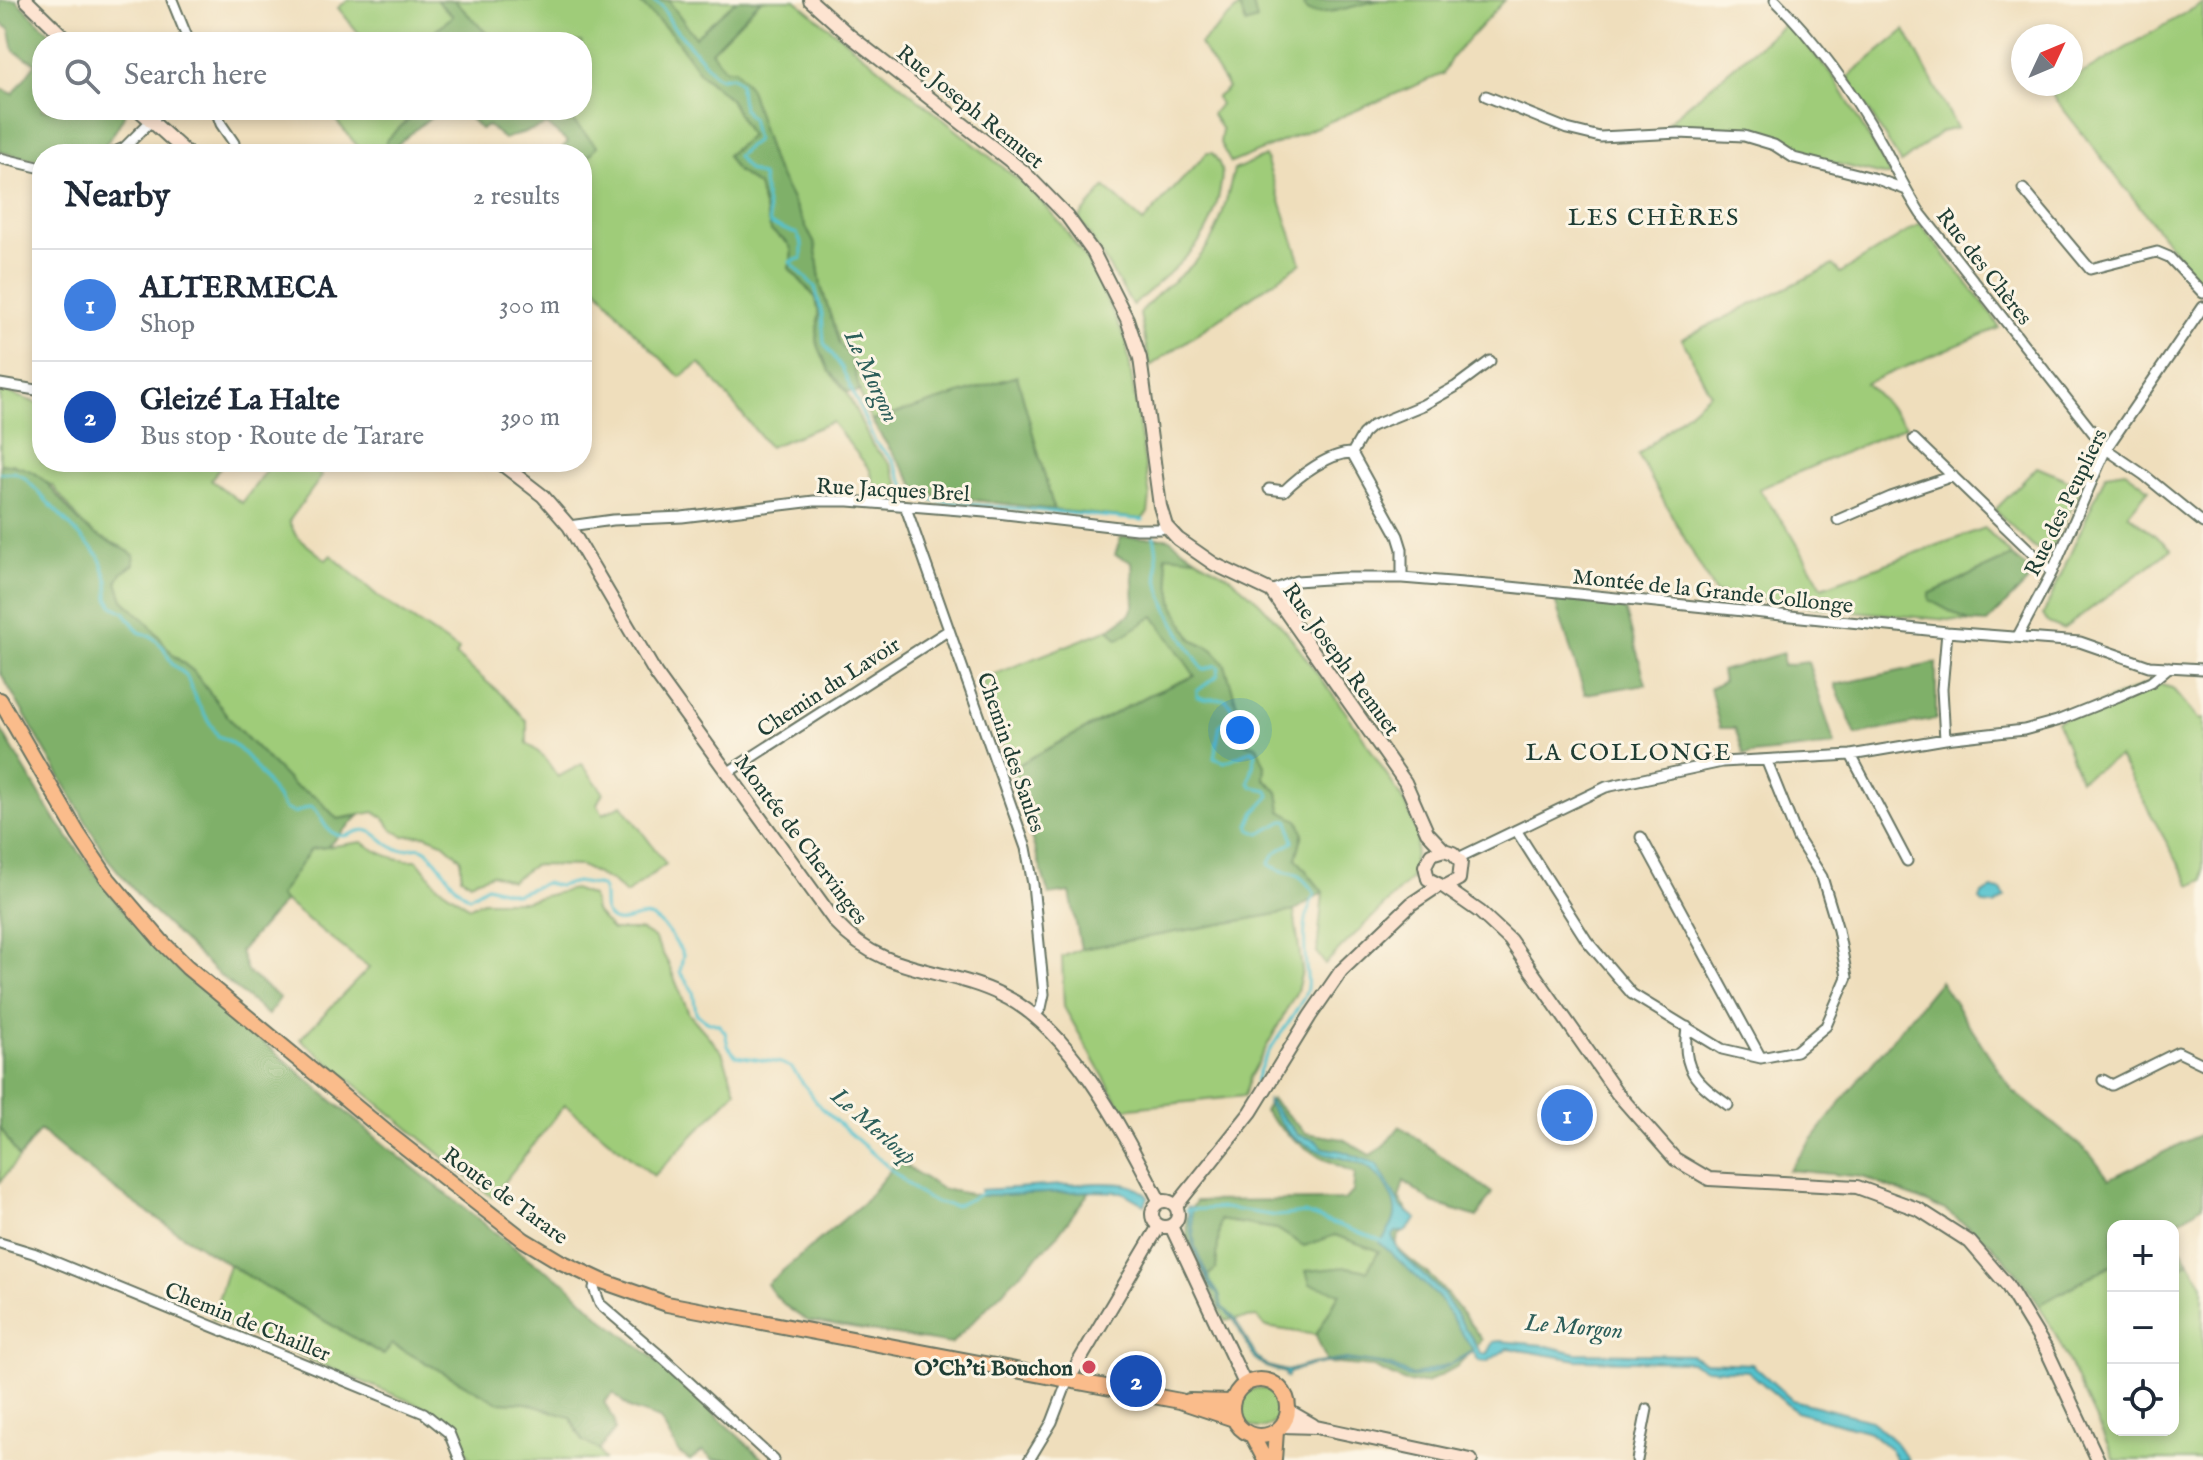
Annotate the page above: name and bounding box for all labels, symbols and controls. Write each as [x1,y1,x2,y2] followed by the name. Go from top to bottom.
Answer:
[2011,24,2083,96] north arrow
[32,32,592,120] search box
[890,39,1050,176] street label: Rue Joseph Remuet
[60,54,104,98] icon: search
[124,57,267,95] text: Search here
[64,175,170,218] text: Nearby
[473,180,560,213] text: 2 results
[1568,203,1740,234] district label: LES CHÈRES
[1929,203,2038,331] street label: Rue des Chères
[140,270,336,308] text: ALTERMECA
[85,289,95,322] text: 1
[499,289,560,322] text: 300 m
[140,308,195,341] text: Shop
[835,324,906,428] water label: Le Morgon
[140,382,340,420] text: Gleizé La Halte
[84,401,96,434] text: 2
[500,401,560,434] text: 390 m
[140,420,424,453] text: Bus stop · Route de Tarare
[2019,424,2115,581] street label: Rue des Peupliers
[815,473,971,509] street label: Rue Jacques Brel
[1571,563,1854,621] street label: Montée de la Grande Collonge
[1276,578,1405,742] street label: Rue Joseph Remuet
[752,631,906,744] street label: Chemin du Lavoir
[970,669,1051,836] street label: Chemin des Saules
[1220,710,1260,750] your location
[1525,738,1733,769] district label: LA COLLONGE
[727,750,874,931] street label: Montée de Chervinges
[823,1081,923,1173] water label: Le Merloup
[1541,1085,1593,1145] pin: 1
[437,1142,573,1252] street label: Route de Tarare
[2107,1220,2179,1436] map controls
[2107,1220,2179,1292] button: +
[160,1277,334,1369] street label: Chemin de Chailler
[2107,1292,2179,1364] button: −
[1522,1308,1624,1347] water label: Le Morgon
[1110,1351,1162,1411] pin: 2
[914,1355,1073,1383] place label: O’Ch’ti Bouchon
[1080,1358,1098,1376] marker: O’Ch’ti Bouchon
[2107,1364,2179,1436] button: locate

